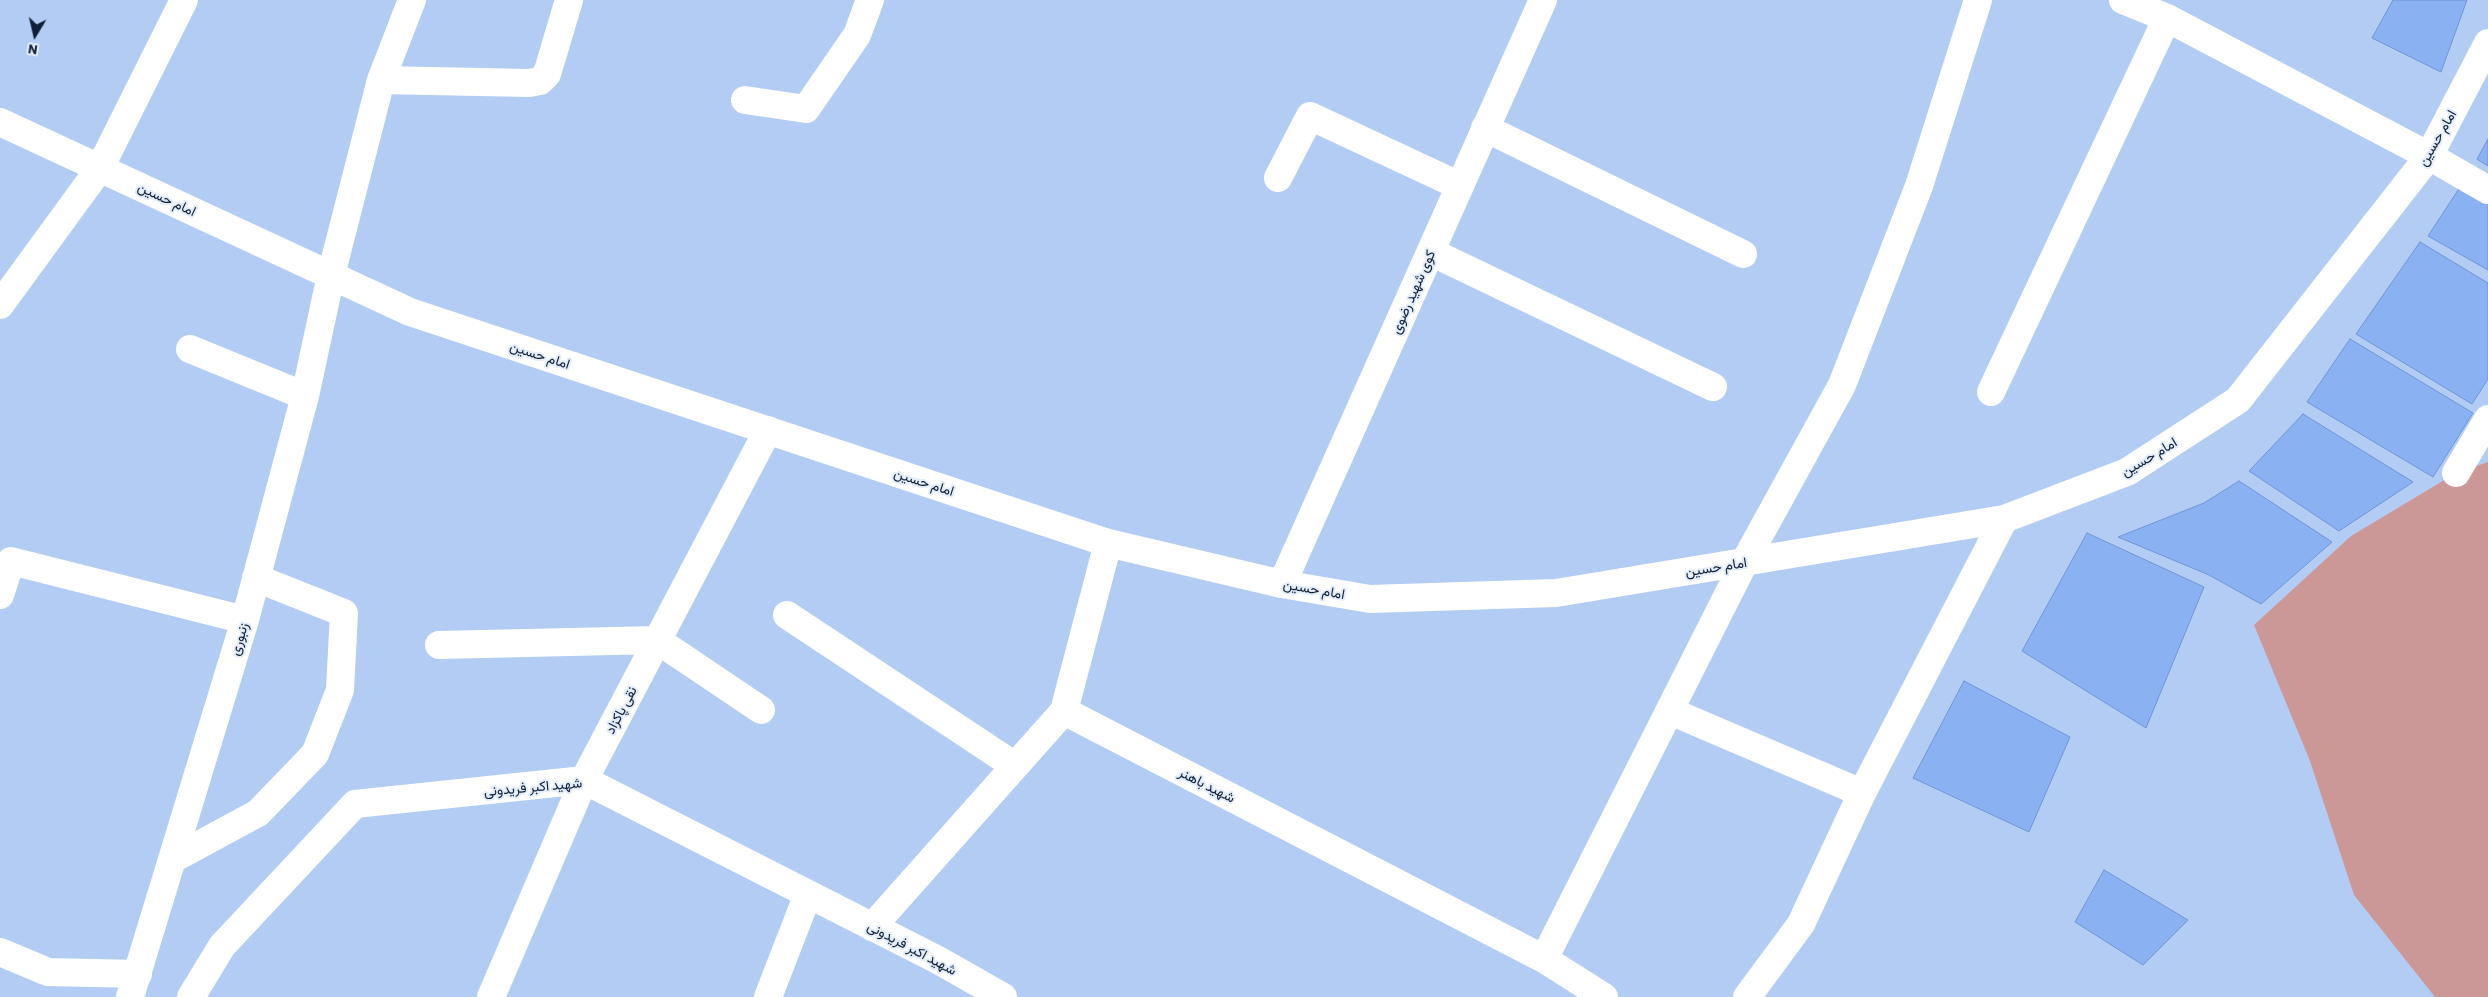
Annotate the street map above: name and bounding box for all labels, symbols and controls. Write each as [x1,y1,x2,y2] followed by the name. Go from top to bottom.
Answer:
[10,10,60,60] north arrow
[27,41,39,59] text: N
[2414,107,2460,169] street label: امام حسین
[135,178,199,220] street label: امام حسین
[1387,247,1439,337] street label: کوی شهید رضوی
[508,337,572,373] street label: امام حسین
[2118,434,2180,480] street label: امام حسین
[892,464,956,500] street label: امام حسین
[1684,554,1748,580] street label: امام حسین
[1282,575,1346,603] street label: امام حسین
[226,620,252,658] street label: زنبوری
[601,683,641,737] street label: نقی پاکزاد
[1176,764,1238,806] street label: شهید باهنر
[483,774,583,800] street label: شهید اکبر فریدونی
[864,917,960,979] street label: شهید اکبر فریدونی

